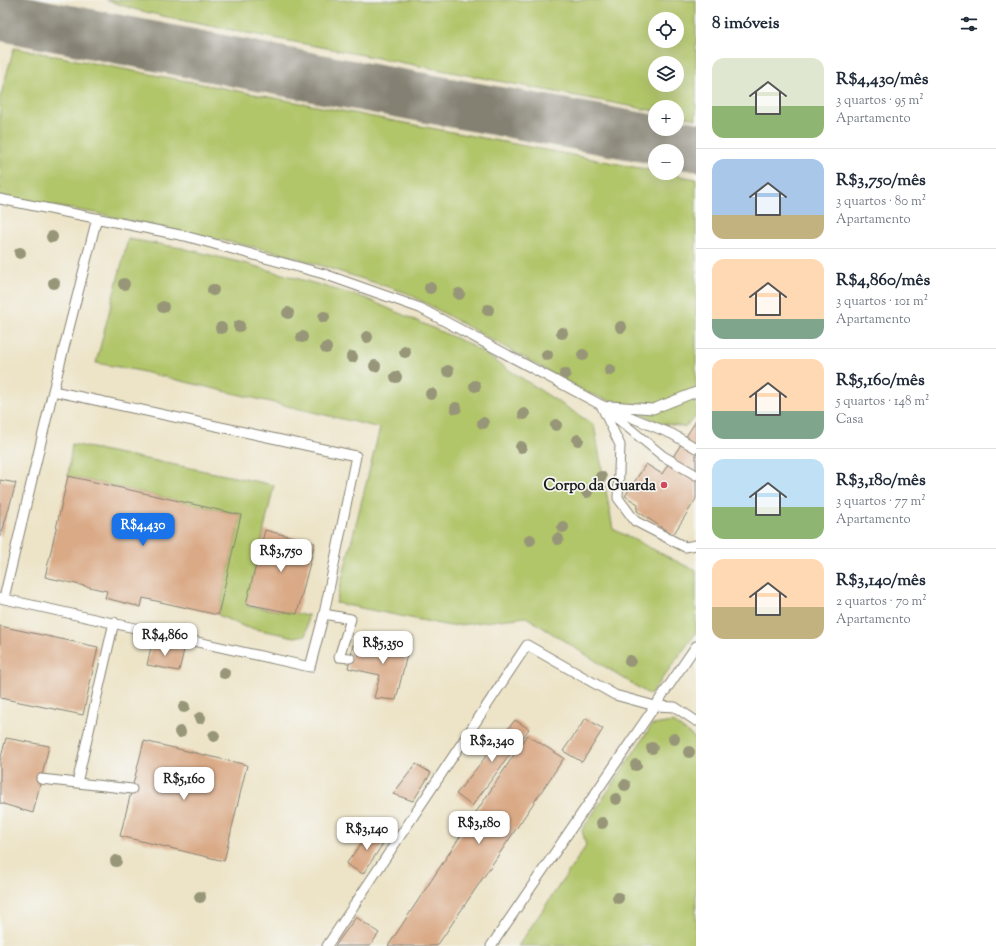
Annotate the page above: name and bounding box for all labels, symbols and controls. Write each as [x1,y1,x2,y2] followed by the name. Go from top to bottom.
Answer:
[648,12,684,180] map controls
[648,12,684,48] button: locate
[712,12,779,36] text: 8 imóveis
[958,13,980,35] icon: filters
[648,56,684,92] button: layers
[836,68,928,92] text: R$4,430/mês
[744,74,792,122] icon: home
[836,92,924,110] text: 3 quartos · 95 m²
[648,100,684,136] button: +
[836,110,911,128] text: Apartamento
[648,144,684,180] button: −
[836,169,926,193] text: R$3,750/mês
[744,175,792,223] icon: home
[836,193,926,211] text: 3 quartos · 80 m²
[836,211,911,229] text: Apartamento
[836,269,930,293] text: R$4,860/mês
[744,275,792,323] icon: home
[836,293,928,311] text: 3 quartos · 101 m²
[836,311,911,329] text: Apartamento
[836,369,925,393] text: R$5,160/mês
[744,375,792,423] icon: home
[836,393,929,411] text: 5 quartos · 148 m²
[836,411,863,429] text: Casa
[836,469,926,493] text: R$3,180/mês
[744,475,792,523] icon: home
[544,476,656,497] place label: Corpo da Guarda
[659,480,669,490] marker: Corpo da Guarda
[836,493,926,511] text: 3 quartos · 77 m²
[836,511,911,529] text: Apartamento
[106,513,180,547] pin: R$4,430
[121,517,165,535] text: R$4,430
[244,539,318,573] pin: R$3,750
[260,543,302,561] text: R$3,750
[836,569,926,593] text: R$3,140/mês
[744,575,792,623] icon: home
[836,593,927,611] text: 2 quartos · 70 m²
[836,611,911,629] text: Apartamento
[128,623,202,657] pin: R$4,860
[142,627,188,645] text: R$4,860
[346,631,420,665] pin: R$5,350
[363,635,403,653] text: R$5,350
[455,729,529,763] pin: R$2,340
[470,733,514,751] text: R$2,340
[147,767,221,801] pin: R$5,160
[163,771,205,789] text: R$5,160
[442,811,516,845] pin: R$3,180
[458,815,500,833] text: R$3,180
[330,817,404,851] pin: R$3,140
[346,821,388,839] text: R$3,140

